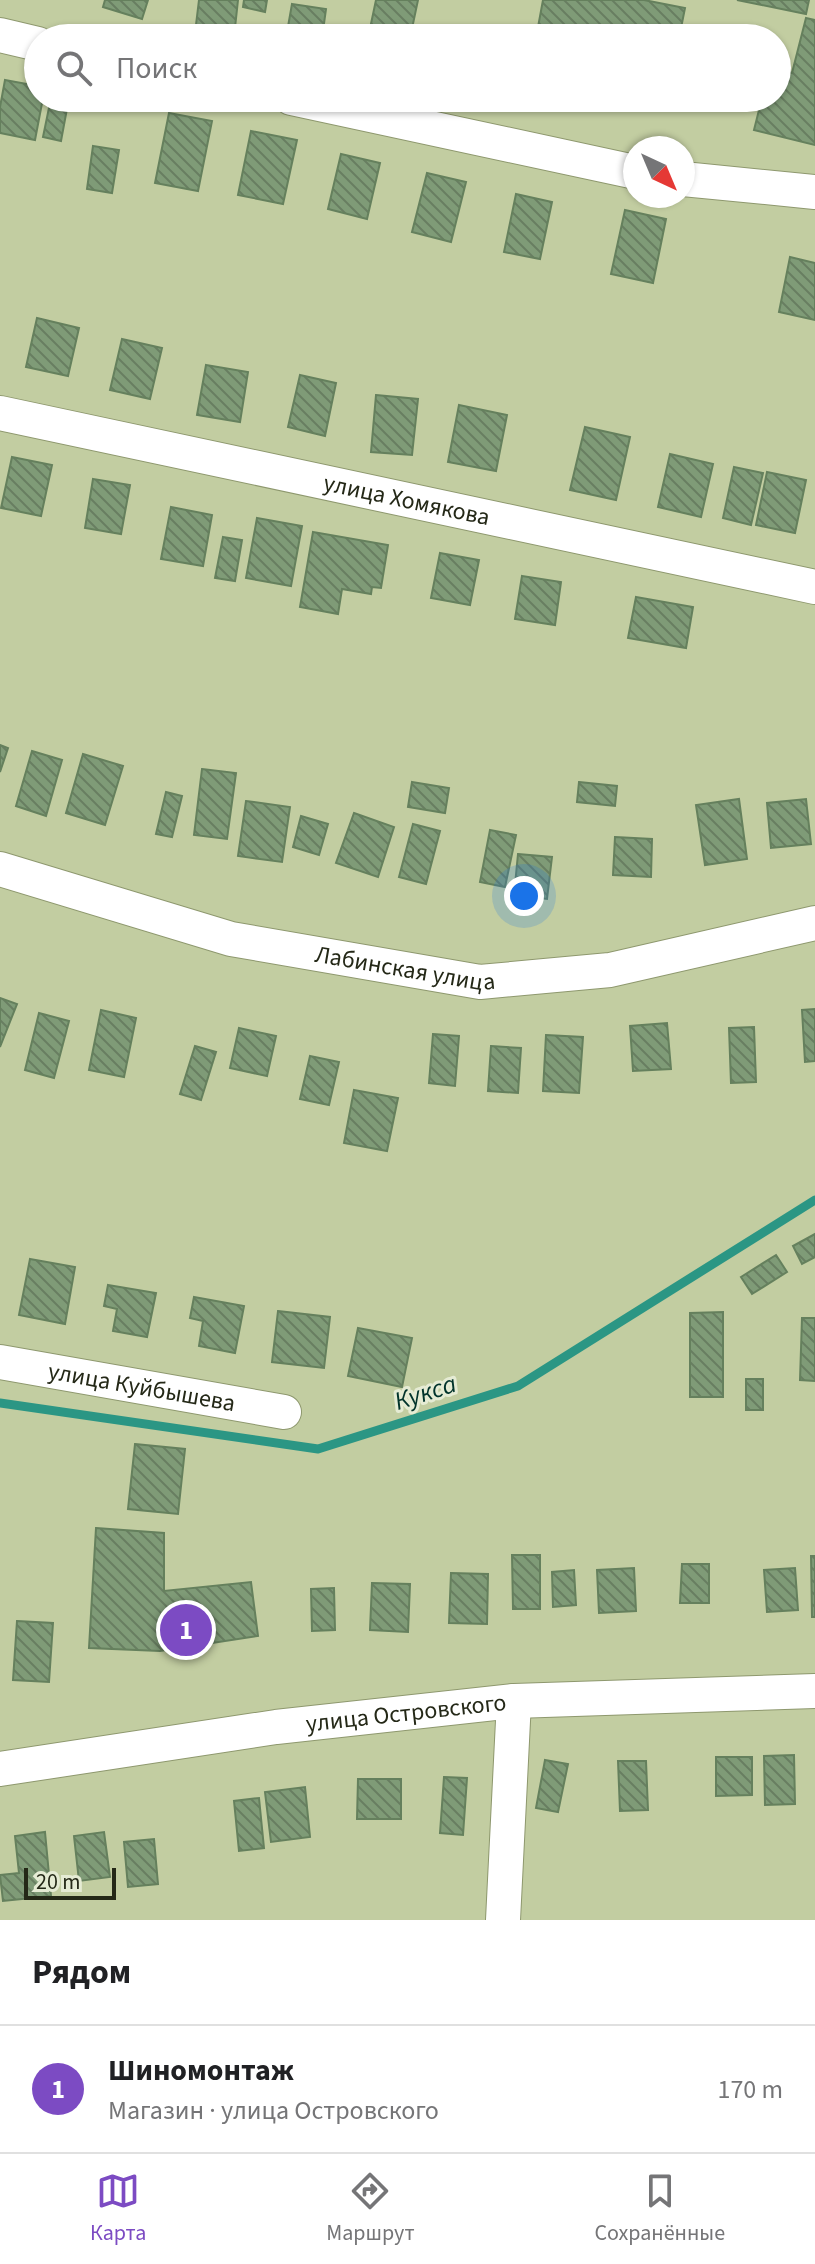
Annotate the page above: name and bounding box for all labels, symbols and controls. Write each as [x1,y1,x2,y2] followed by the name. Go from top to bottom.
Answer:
[24,24,791,112] search box
[52,46,96,90] icon: search
[116,47,197,90] text: Поиск
[623,136,695,208] north arrow
[320,466,493,535] street label: улица Хомякова
[504,876,544,916] your location
[312,937,497,1000] street label: Лабинская улица
[45,1354,238,1421] street label: улица Куйбышева
[389,1365,461,1420] water label: Кукса
[160,1600,212,1660] pin: 1
[304,1685,508,1742] street label: улица Островского
[24,1864,116,1900] scale bar
[36,1866,81,1898] text: 20 m
[32,1948,131,1997] text: Рядом
[108,2049,294,2092] text: Шиномонтаж
[51,2071,65,2108] text: 1
[717,2071,783,2108] text: 170 m
[108,2092,439,2129] text: Магазин · улица Островского
[90,2169,146,2249] tab: Карта
[326,2169,415,2249] tab: Маршрут
[594,2169,725,2249] tab: Сохранённые

